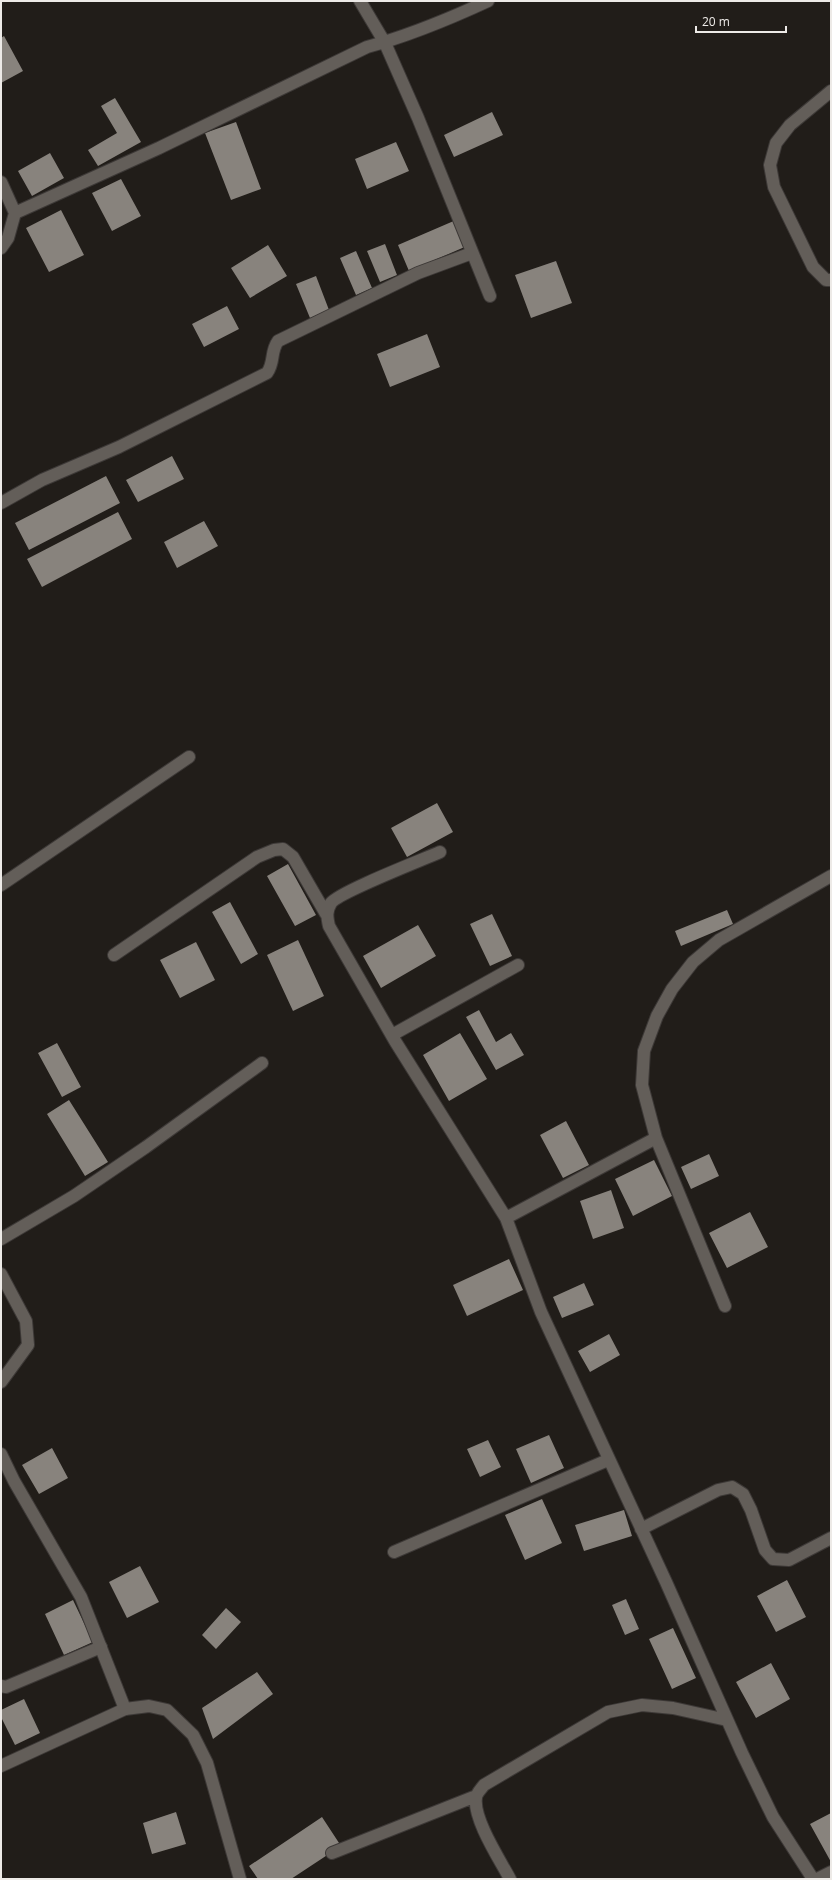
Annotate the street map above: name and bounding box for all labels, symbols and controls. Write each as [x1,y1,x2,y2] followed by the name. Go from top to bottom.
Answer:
[696,8,786,34] scale bar
[702,13,730,30] text: 20 m

